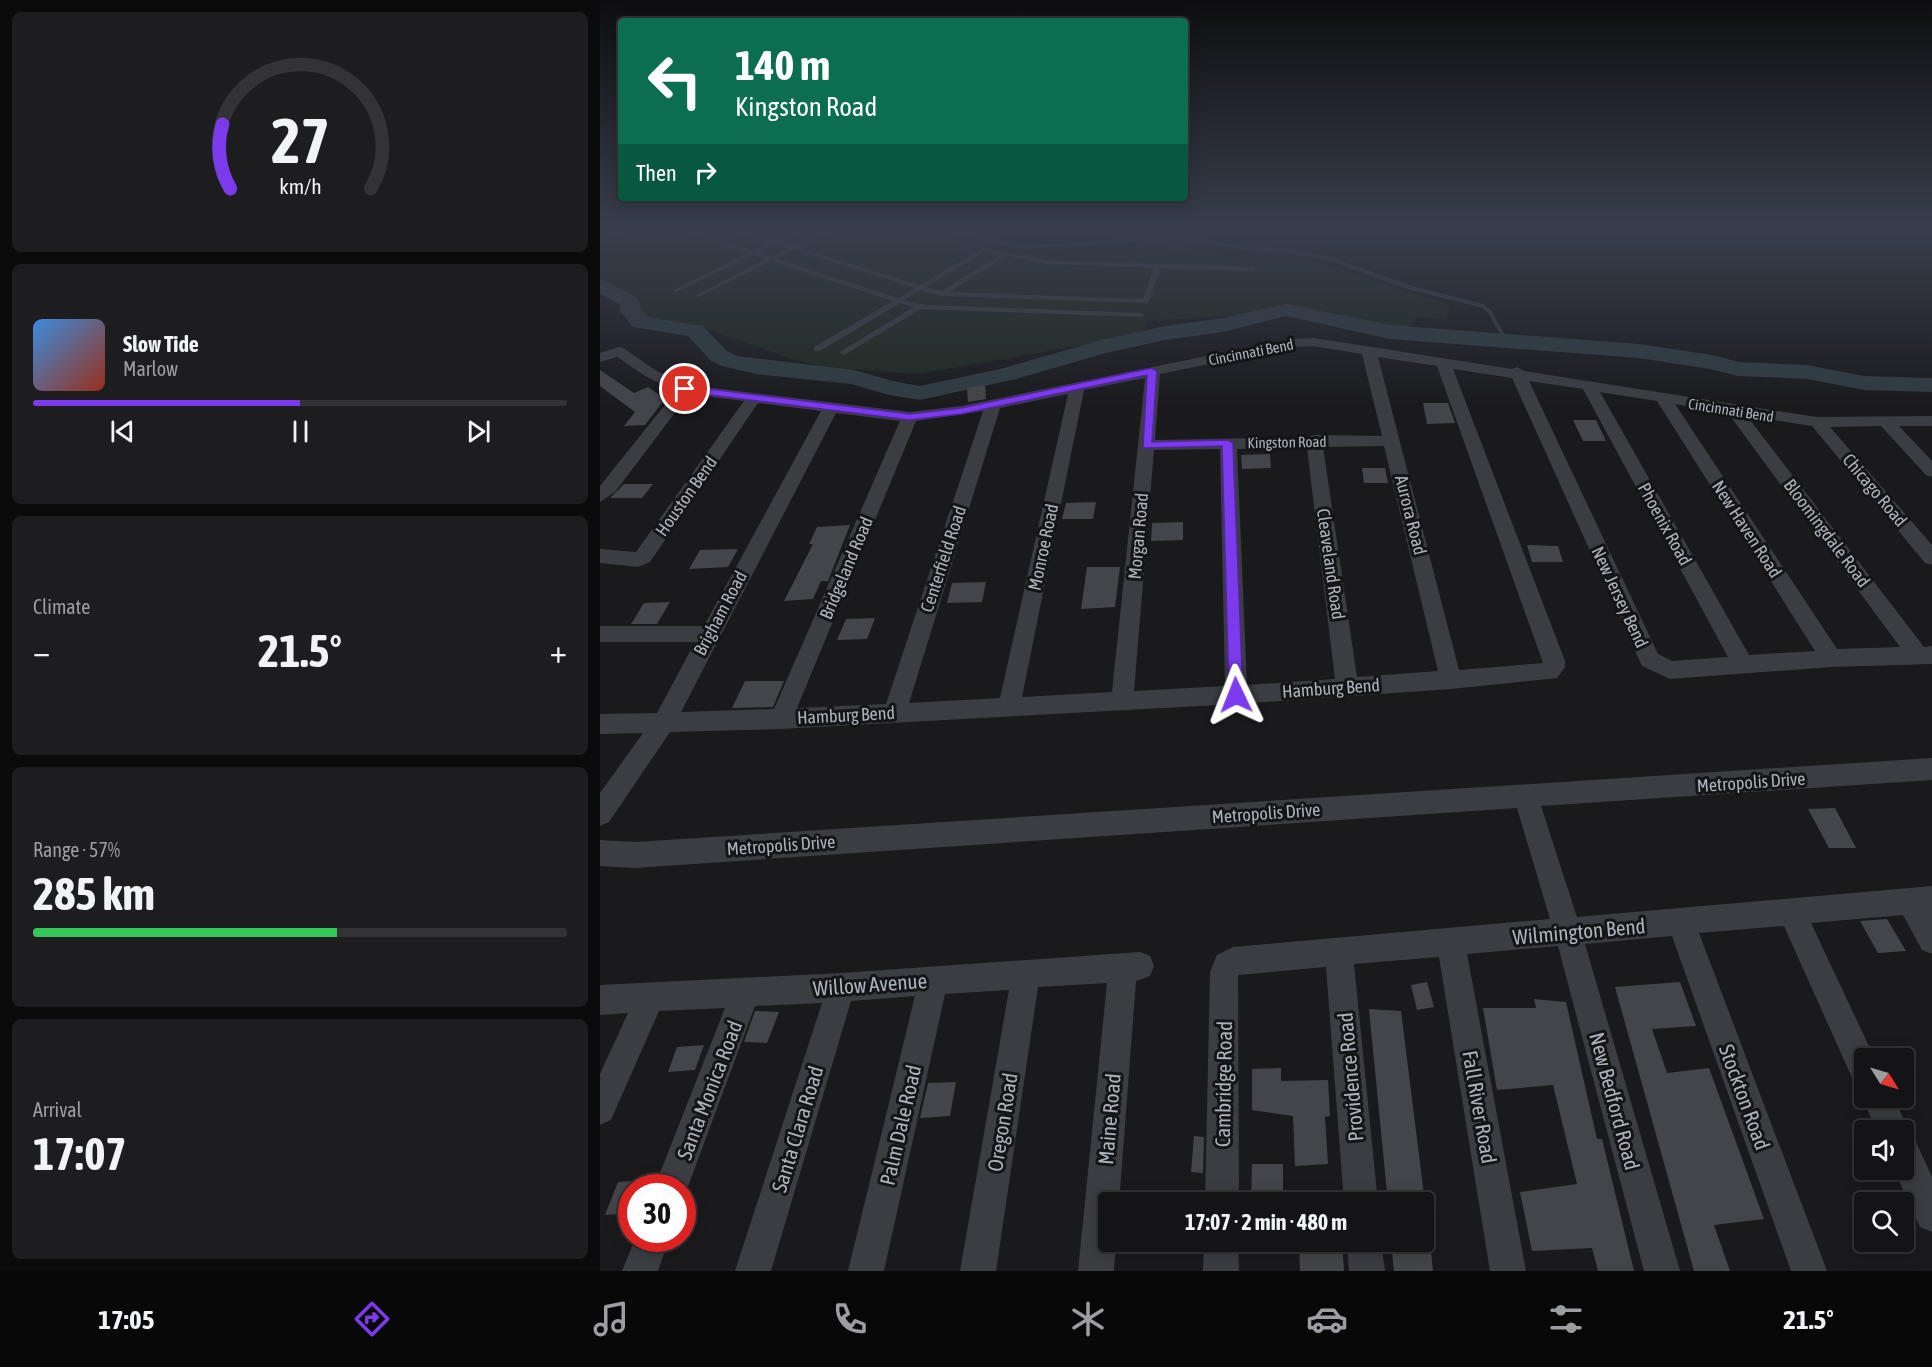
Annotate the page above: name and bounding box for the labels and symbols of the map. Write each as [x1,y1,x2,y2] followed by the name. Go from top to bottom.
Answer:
[1207,335,1295,369] street label: Cincinnati Bend
[659,363,710,414] pin
[1687,395,1775,425] street label: Cincinnati Bend
[1247,433,1327,451] street label: Kingston Road
[1838,449,1912,531] street label: Chicago Road
[651,452,721,540] street label: Houston Bend
[1391,473,1431,557] street label: Aurora Road
[1780,475,1874,591] street label: Bloomingdale Road
[1708,476,1786,582] street label: New Haven Road
[1634,479,1696,569] street label: Phoenix Road
[1124,492,1152,580] street label: Morgan Road
[1024,502,1062,592] street label: Monroe Road
[916,503,970,615] street label: Centerfield Road
[1313,507,1349,621] street label: Cleaveland Road
[815,514,877,622] street label: Bridgeland Road
[1587,543,1653,651] street label: New Jersey Bend
[689,567,751,659] street label: Brigham Road
[1204,663,1268,727] position arrow
[1281,674,1381,702] street label: Hamburg Bend
[797,702,895,728] street label: Hamburg Bend
[1696,768,1806,796] street label: Metropolis Drive
[1211,799,1321,827] street label: Metropolis Drive
[726,831,836,859] street label: Metropolis Drive
[1512,913,1646,949] street label: Wilmington Bend
[812,968,928,1000] street label: Willow Avenue
[1332,1011,1368,1143] street label: Providence Road
[671,1017,747,1163] street label: Santa Monica Road
[1210,1021,1236,1147] street label: Cambridge Road
[1585,1030,1645,1172] street label: New Bedford Road
[1715,1041,1775,1153] street label: Stockton Road
[1854,1048,1914,1108] north arrow
[1458,1049,1502,1165] street label: Fall River Road
[766,1063,828,1195] street label: Santa Clara Road
[875,1063,925,1187] street label: Palm Dale Road
[982,1071,1022,1173] street label: Oregon Road
[1093,1072,1125,1166] street label: Maine Road
[618,1174,696,1252] speed limit sign: 30

